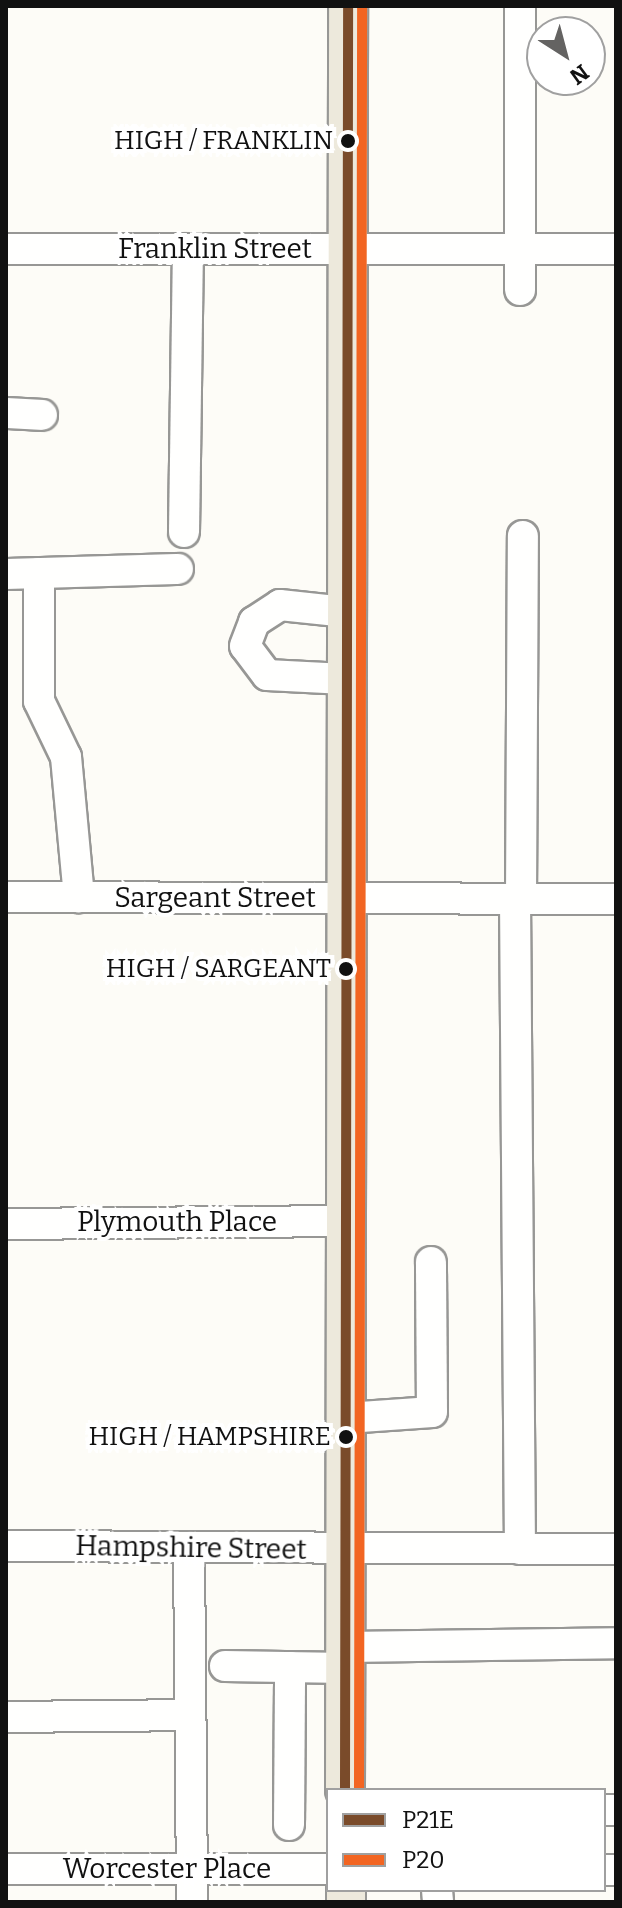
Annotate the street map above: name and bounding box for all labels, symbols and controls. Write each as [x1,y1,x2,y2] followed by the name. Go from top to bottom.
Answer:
[526,16,606,96] north arrow
[564,58,594,90] text: N
[114,125,333,157] place label: HIGH / FRANKLIN
[340,133,356,149] marker: HIGH / FRANKLIN
[118,232,312,266] street label: Franklin Street
[114,881,316,915] street label: Sargeant Street
[106,953,331,985] place label: HIGH / SARGEANT
[338,961,354,977] marker: HIGH / SARGEANT
[77,1205,277,1239] street label: Plymouth Place
[88,1421,331,1453] place label: HIGH / HAMPSHIRE
[338,1429,354,1445] marker: HIGH / HAMPSHIRE
[75,1529,307,1567] street label: Hampshire Street
[326,1788,606,1892] legend
[402,1806,454,1834] text: P21E
[402,1846,445,1874] text: P20
[63,1852,271,1886] street label: Worcester Place

